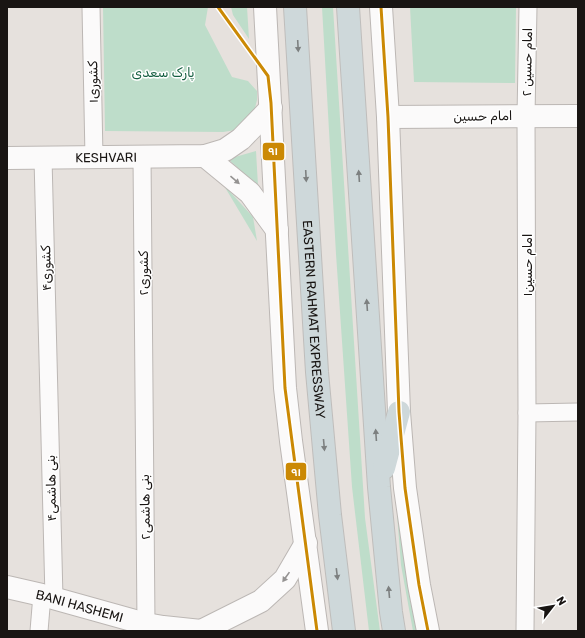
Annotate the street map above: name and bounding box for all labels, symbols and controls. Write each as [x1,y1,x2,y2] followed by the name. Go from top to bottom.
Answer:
[519,28,536,96] street label: ۲ امام حسین
[294,40,301,52] one-way arrow
[85,61,102,103] street label: ۱کشوری
[132,65,194,81] park label: پارک سعدی
[453,108,513,125] street label: امام حسین
[262,142,285,161] line badge: ۹۱
[268,145,278,158] text: ۹۱
[75,149,137,165] street label: KESHVARI
[355,169,362,182] one-way arrow
[302,170,309,182] one-way arrow
[230,175,240,185] one-way arrow
[300,220,329,420] street label: EASTERN RAHMAT EXPRESSWAY
[520,233,536,297] street label: امام حسین۱
[38,245,55,291] street label: کشوری۴
[136,250,152,295] street label: کشوری۲
[364,299,371,311] one-way arrow
[372,429,379,441] one-way arrow
[320,439,327,451] one-way arrow
[43,455,60,521] street label: ۴بنی هاشمی
[285,462,307,481] line badge: ۹۱
[291,466,301,479] text: ۹۱
[137,474,154,540] street label: ۲بنی هاشمی
[334,568,340,580] one-way arrow
[282,571,290,582] one-way arrow
[34,586,125,625] street label: BANI HASHEMI
[385,586,392,598] one-way arrow
[533,586,573,626] north arrow
[554,594,569,608] text: N

